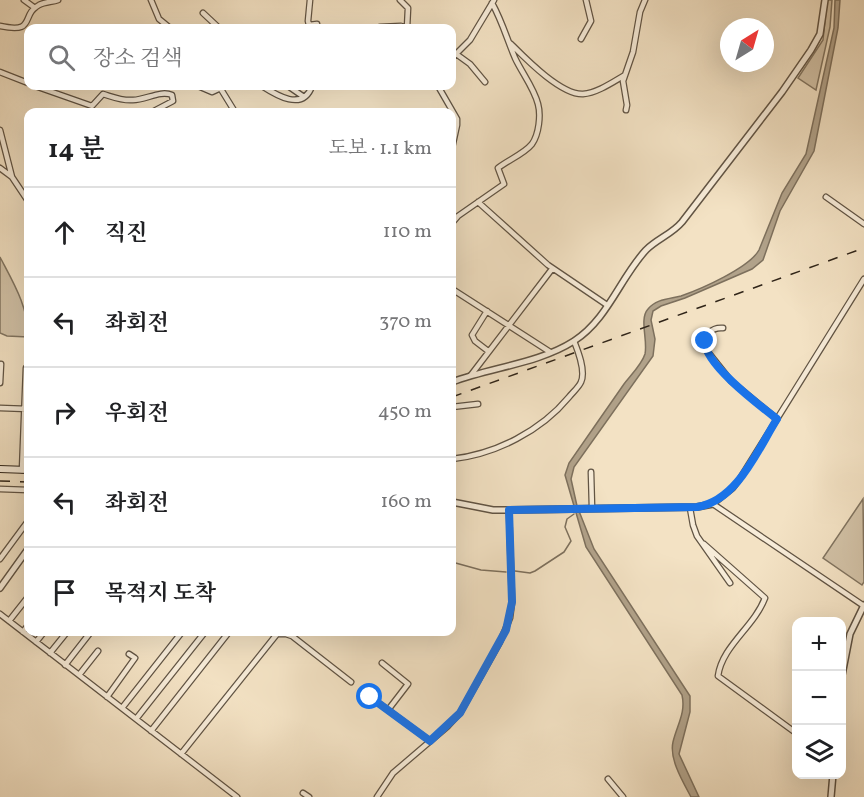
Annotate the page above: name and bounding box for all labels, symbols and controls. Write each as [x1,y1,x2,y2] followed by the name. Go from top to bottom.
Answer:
[720,18,774,72] north arrow
[24,24,456,90] search box
[45,41,78,74] icon: search
[93,44,182,75] text: 장소 검색
[48,132,105,168] text: 14 분
[329,135,432,163] text: 도보 · 1.1 km
[48,216,81,249] icon: ahead
[383,218,432,246] text: 110 m
[105,219,148,250] text: 직진
[48,306,81,339] icon: left
[379,308,432,336] text: 370 m
[105,309,169,340] text: 좌회전
[691,327,717,353] route end
[48,396,81,429] icon: right
[378,398,432,426] text: 450 m
[105,399,169,430] text: 우회전
[48,486,81,519] icon: left
[380,488,432,516] text: 160 m
[105,489,169,520] text: 좌회전
[48,576,81,609] icon: arrive
[105,579,216,610] text: 목적지 도착
[792,617,846,779] map controls
[792,617,846,671] button: +
[792,671,846,725] button: −
[356,683,382,709] route start
[792,725,846,779] button: layers

